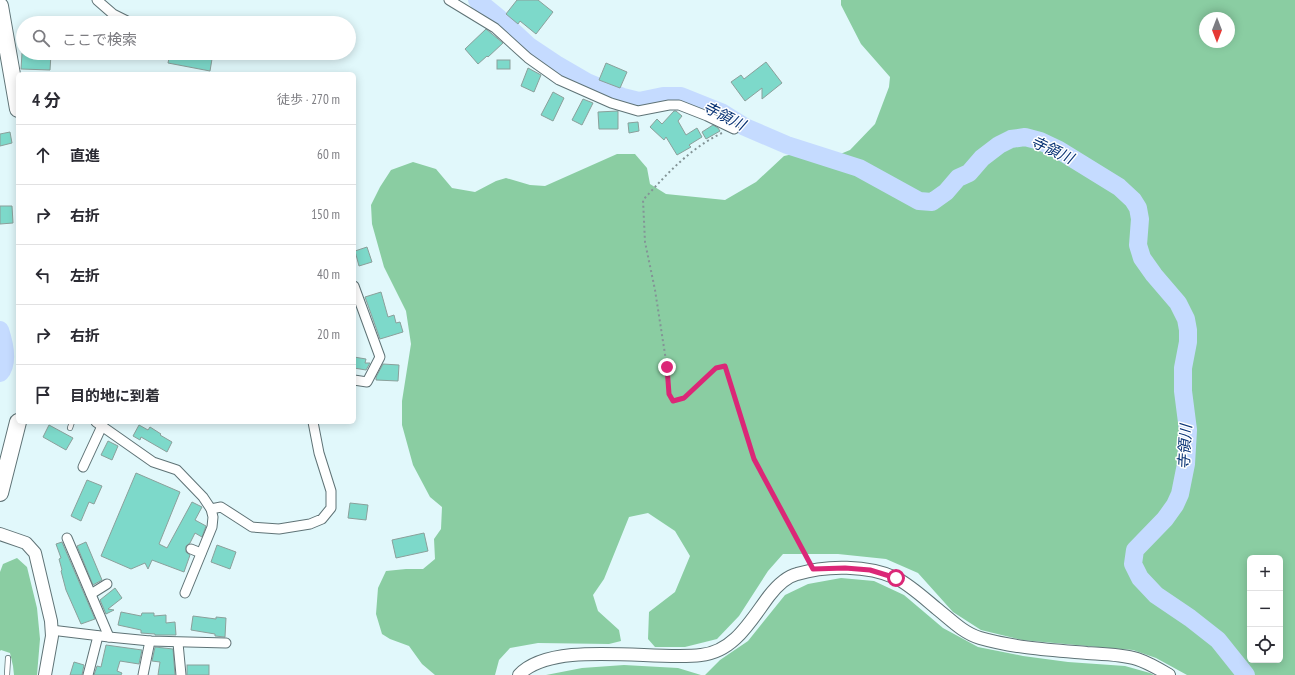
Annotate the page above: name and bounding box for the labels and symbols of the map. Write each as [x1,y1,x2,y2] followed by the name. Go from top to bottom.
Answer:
[1199,12,1235,48] north arrow
[700,97,750,135] water label: 寺領川
[1028,131,1078,169] water label: 寺領川
[658,358,676,376] route end
[1174,422,1195,470] water label: 寺領川
[887,569,905,587] route start

